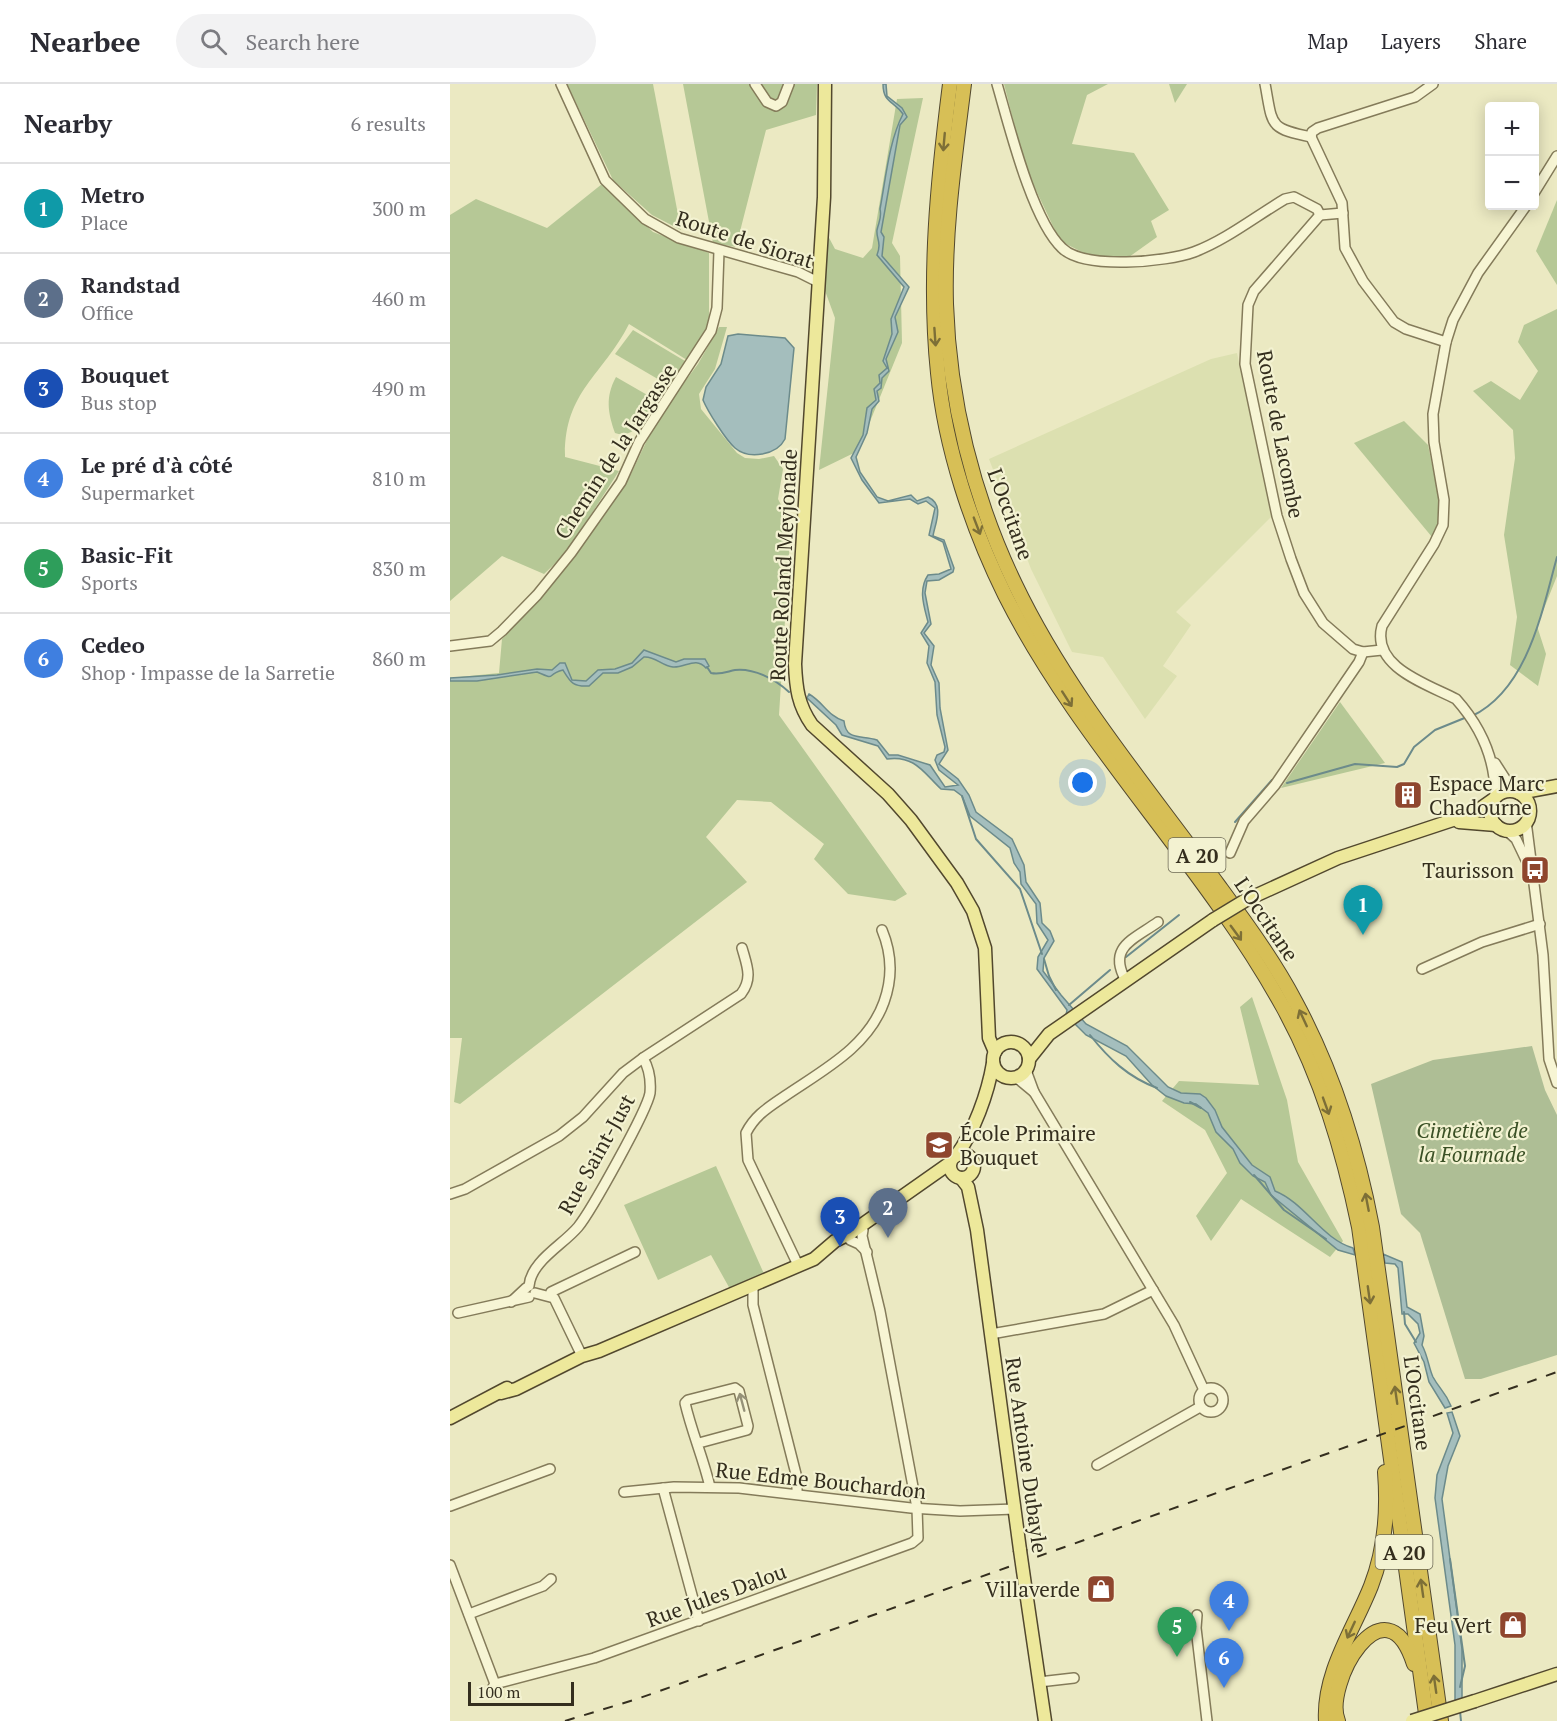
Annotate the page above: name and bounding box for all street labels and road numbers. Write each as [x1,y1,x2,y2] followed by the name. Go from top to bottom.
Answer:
[673,204,818,274] street label: Route de Siorat
[1251,348,1311,520] street label: Route de Lacombe
[548,358,682,544] street label: Chemin de la Jargasse
[763,448,803,682] street label: Route Roland Meyjonade
[981,464,1041,564] street label: L'Occitane
[1168,838,1226,872] road number: A 20
[1229,872,1305,966] street label: L'Occitane
[551,1089,641,1219] street label: Rue Saint-Just
[1397,1354,1439,1452] street label: L'Occitane
[999,1355,1055,1555] street label: Rue Antoine Dubayle
[714,1455,928,1505] street label: Rue Edme Bouchardon
[1376,1535,1432,1569] road number: A 20
[642,1557,790,1633] street label: Rue Jules Dalou

